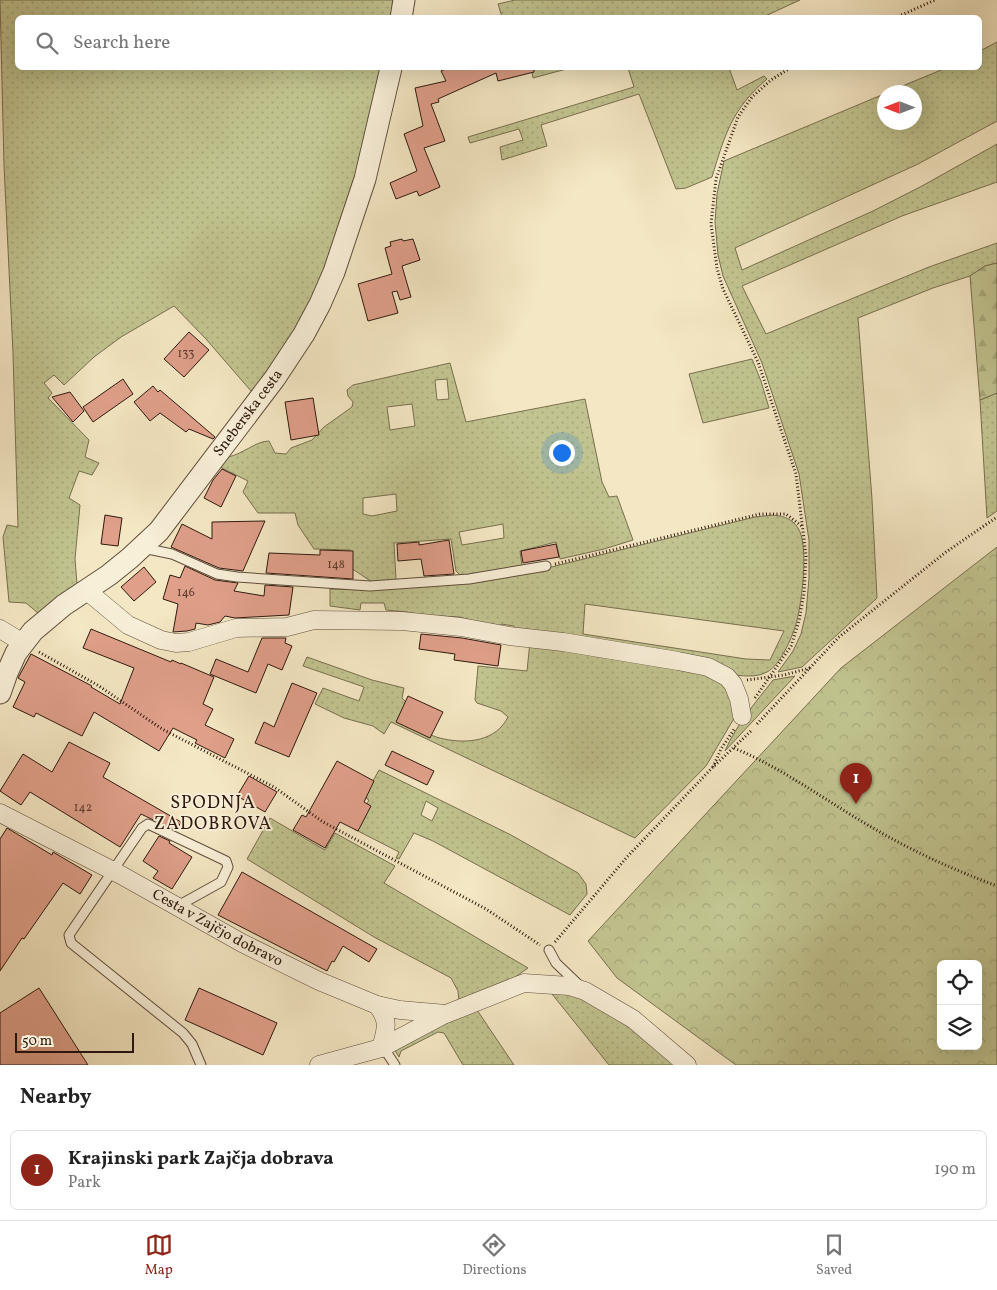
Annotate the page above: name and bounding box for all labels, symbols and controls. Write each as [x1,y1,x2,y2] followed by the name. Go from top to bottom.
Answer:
[15,15,982,70] search box
[33,29,61,57] icon: search
[73,30,170,56] text: Search here
[877,85,922,130] north arrow
[178,346,194,362] house number: 133
[209,366,288,461] street label: Sneberska cesta
[549,440,575,466] your location
[327,557,345,573] house number: 148
[177,585,195,601] house number: 146
[840,763,872,804] pin: 1
[154,791,272,837] district label: SPODNJA ZADOBROVA
[74,800,92,816] house number: 142
[148,884,286,972] street label: Cesta v Zajčjo dobravo
[937,960,982,1050] map controls
[937,960,982,1005] button: locate
[937,1005,982,1050] button: layers
[15,1030,134,1053] scale bar
[22,1032,52,1051] text: 50 m
[20,1083,91,1112] text: Nearby
[68,1146,334,1172] text: Krajinski park Zajčja dobrava
[34,1159,40,1181] text: 1
[934,1159,976,1181] text: 190 m
[68,1172,101,1194] text: Park
[145,1231,173,1280] tab: Map
[462,1231,527,1280] tab: Directions
[816,1231,852,1280] tab: Saved

